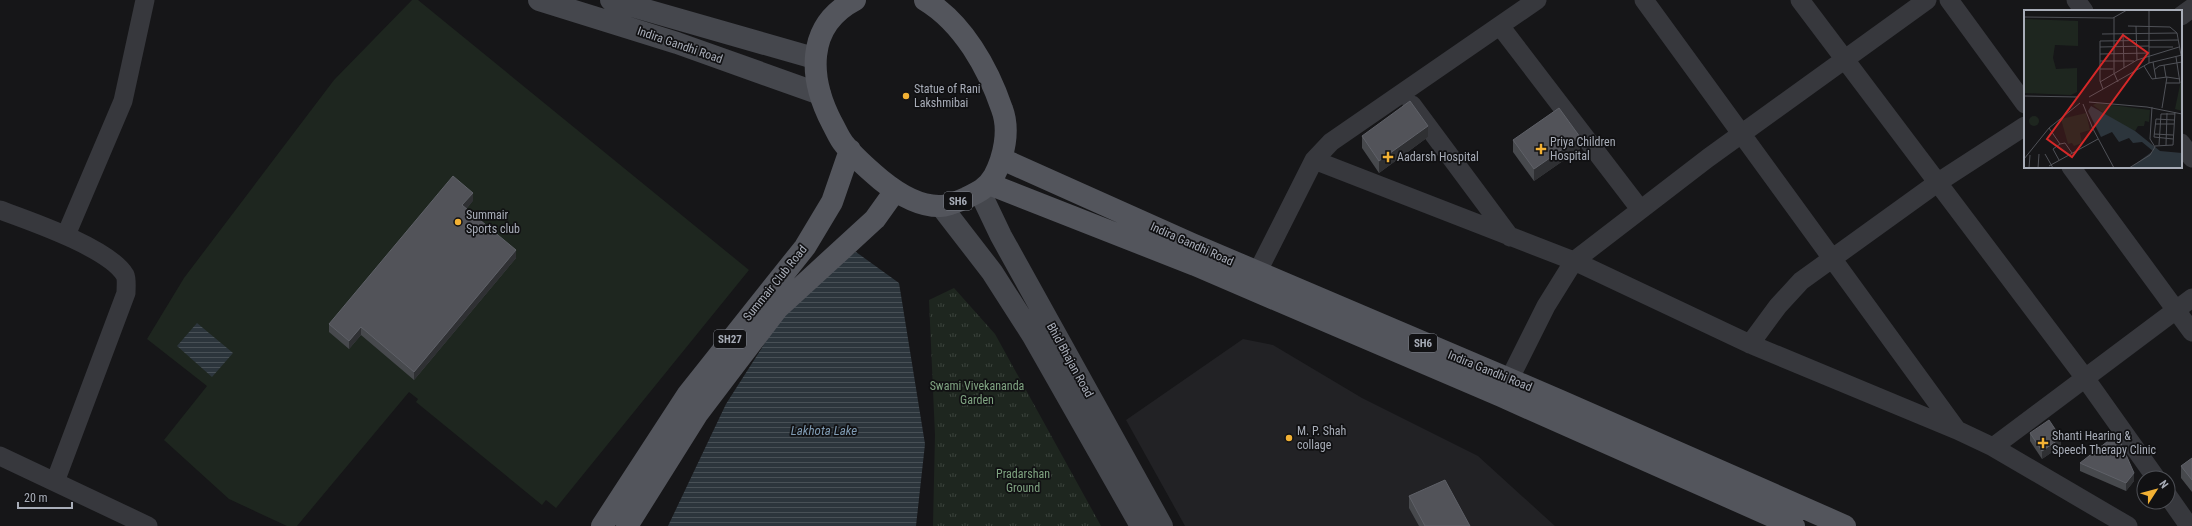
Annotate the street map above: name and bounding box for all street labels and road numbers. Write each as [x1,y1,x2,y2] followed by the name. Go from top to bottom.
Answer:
[635,24,725,66] street label: Indira Gandhi Road
[944,192,972,210] road number: SH6
[1148,219,1236,269] street label: Indira Gandhi Road
[740,242,810,324] street label: Summair Club Road
[1044,320,1096,400] street label: Bhid Bhajan Road
[714,330,746,348] road number: SH27
[1409,334,1437,352] road number: SH6
[1446,348,1534,394] street label: Indira Gandhi Road

